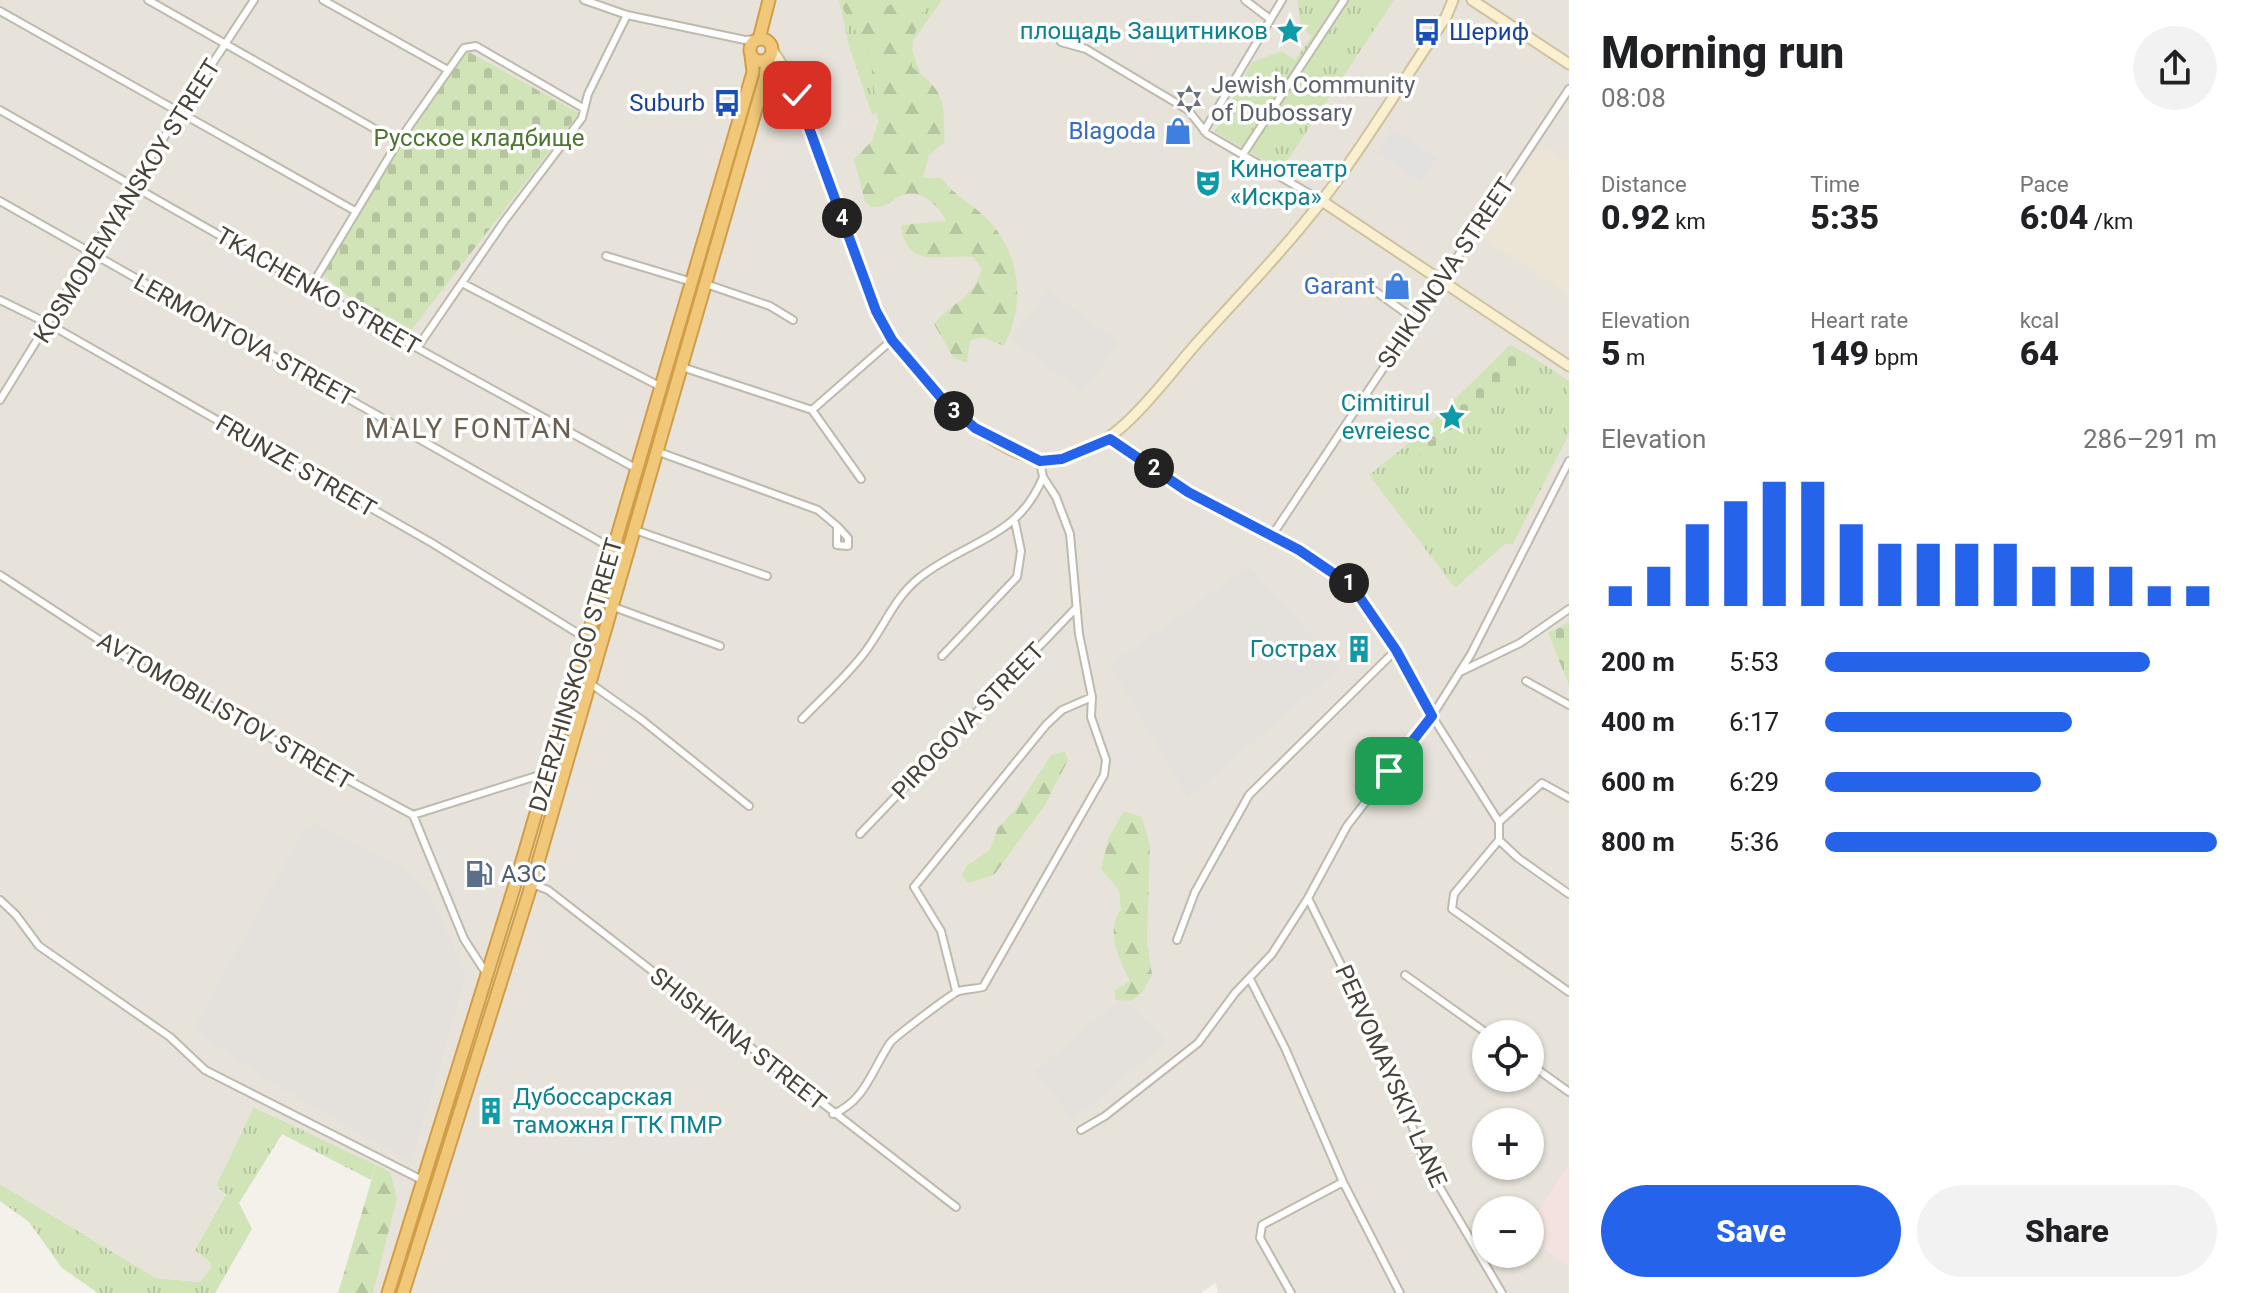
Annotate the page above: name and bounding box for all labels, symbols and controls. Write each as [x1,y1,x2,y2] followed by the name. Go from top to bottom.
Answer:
[1275,16,1305,46] place icon: площадь Защитников
[1020,17,1268,45] place label: площадь Защитников
[1412,17,1442,47] bus stop icon: Шериф
[1449,18,1529,46] place label: Шериф
[2133,26,2217,110] button: share
[1601,27,1844,79] text: Morning run
[28,54,226,348] street label: KOSMODEMYANSKOY STREET
[763,61,831,129] pin
[1211,71,1416,127] place label: Jewish Community of Dubossary
[775,73,819,117] icon: check
[1601,83,1666,113] text: 08:08
[1174,84,1204,114] synagogue icon: Jewish Community of Dubossary
[712,88,742,118] bus stop icon: Suburb
[629,89,705,117] place label: Suburb
[1163,116,1193,146] shop icon: Blagoda
[1068,117,1156,145] place label: Blagoda
[374,124,584,152] park label: Русское кладбище
[1230,155,1348,211] place label: Кинотеатр «Искра»
[1193,168,1223,198] theatre icon: Кинотеатр «Искра»
[1601,172,1687,197] text: Distance
[1810,172,1860,197] text: Time
[2020,172,2069,197] text: Pace
[1372,173,1520,373] street label: SHIKUNOVA STREET
[1601,197,1670,237] text: 0.92
[1810,197,1879,237] text: 5:35
[2020,197,2088,237] text: 6:04
[822,198,862,238] pin: 4
[836,205,848,230] text: 4
[1670,209,1706,234] text: km
[2088,209,2133,234] text: /km
[211,221,425,361] street label: TKACHENKO STREET
[129,268,359,412] street label: LERMONTOVA STREET
[1382,271,1412,301] shop icon: Garant
[1304,272,1375,300] place label: Garant
[1601,308,1690,333] text: Elevation
[1810,308,1908,333] text: Heart rate
[2020,308,2059,333] text: kcal
[1601,333,1621,373] text: 5
[1810,333,1869,373] text: 149
[2020,333,2059,373] text: 64
[1621,345,1645,370] text: m
[1869,345,1919,370] text: bpm
[1341,389,1430,445] place label: Cimitirul evreiesc
[934,391,974,431] pin: 3
[948,398,960,423] text: 3
[1437,402,1467,432] place icon: Cimitirul evreiesc
[211,409,381,523] street label: FRUNZE STREET
[365,412,573,445] district label: MALY FONTAN
[1601,424,1706,454] text: Elevation
[2083,424,2217,454] text: 286–291 m
[1134,448,1174,488] pin: 2
[1148,455,1160,480] text: 2
[524,535,628,815] street label: DZERZHINSKOGO STREET
[1329,563,1369,603] pin: 1
[1343,570,1355,595] text: 1
[93,626,357,796] street label: AVTOMOBILISTOV STREET
[1344,634,1374,664] building icon: Гострах
[1250,635,1337,663] place label: Гострах
[886,637,1050,805] street label: PIROGOVA STREET
[1601,647,1675,677] text: 200 m
[1729,647,1779,677] text: 5:53
[1601,707,1675,737] text: 400 m
[1729,707,1779,737] text: 6:17
[1355,737,1423,805] pin
[1367,749,1411,793] icon: arrive
[1601,767,1675,797] text: 600 m
[1729,767,1779,797] text: 6:29
[1601,827,1675,857] text: 800 m
[1729,827,1779,857] text: 5:36
[464,859,494,889] fuel station icon: АЗС
[501,860,547,888] place label: АЗС
[1329,961,1453,1191] street label: PERVOMAYSKIY LANE
[645,962,831,1116] street label: SHISHKINA STREET
[1472,1020,1544,1268] map controls
[1472,1020,1544,1092] button: locate
[513,1083,722,1139] place label: Дубоссарская таможня ГТК ПМР
[476,1096,506,1126] building icon: Дубоссарская таможня ГТК ПМР
[1472,1108,1544,1180] button: +
[1601,1185,1901,1277] button: Save
[1917,1185,2217,1277] button: Share
[1472,1196,1544,1268] button: −

